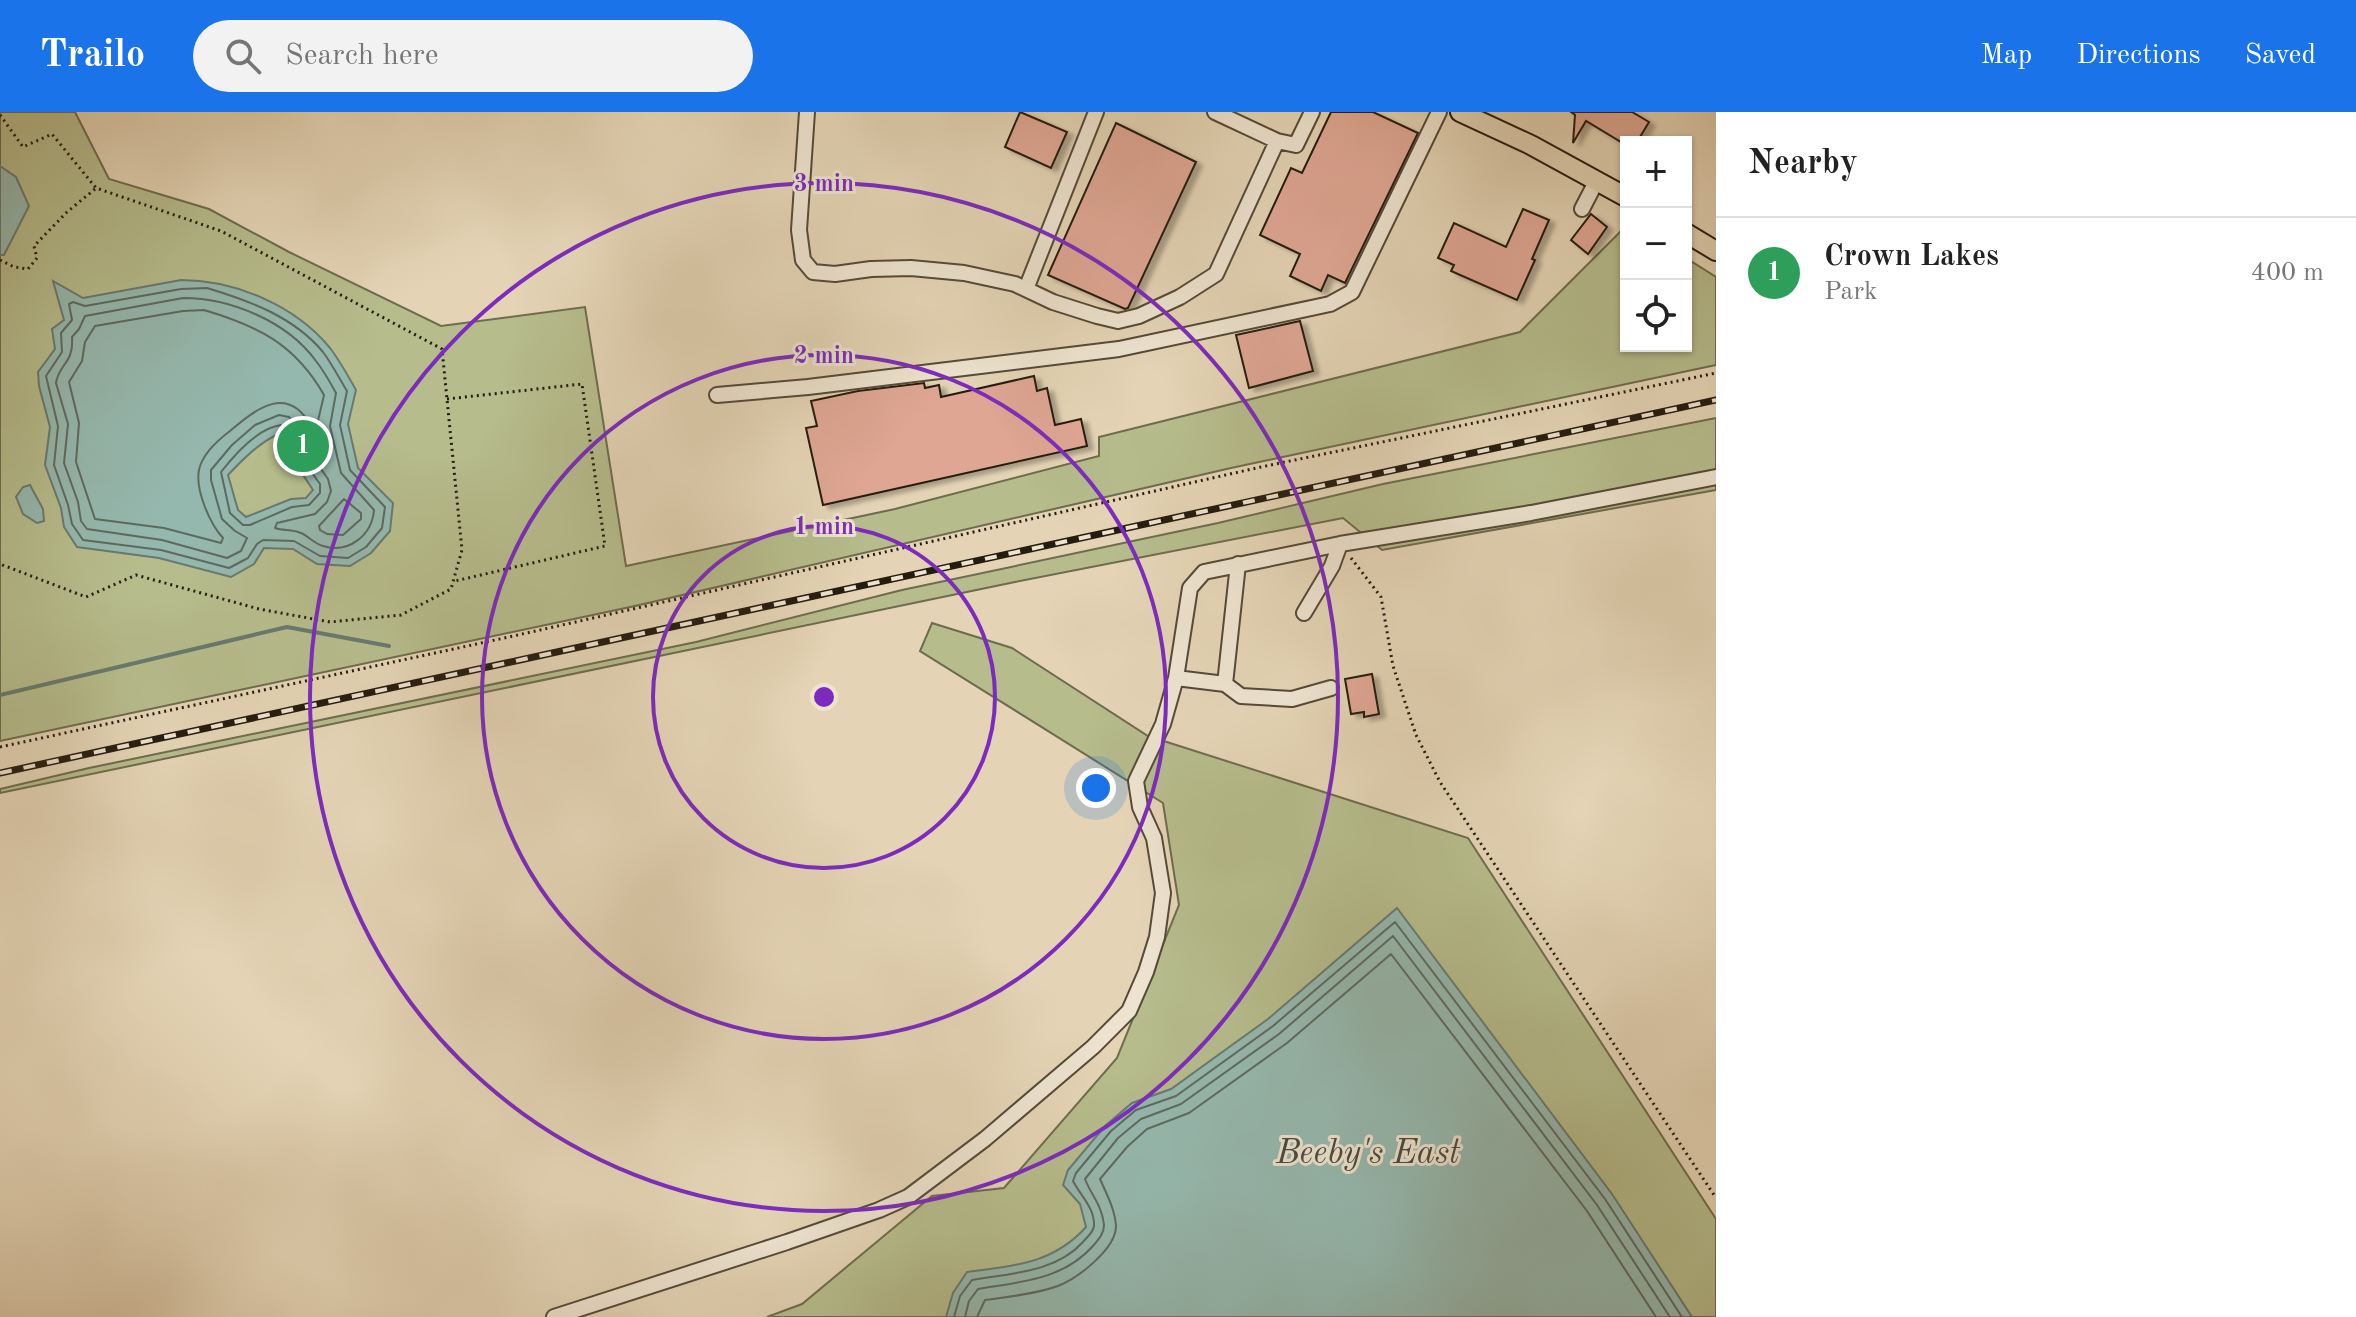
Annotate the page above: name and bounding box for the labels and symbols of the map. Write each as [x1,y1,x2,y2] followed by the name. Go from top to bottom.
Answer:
[794,173,854,197] text: 3 min
[794,345,854,369] text: 2 min
[277,416,329,476] pin: 1
[794,516,854,540] text: 1 min
[810,683,838,711] centre of rings
[1076,768,1116,808] your location
[1275,1137,1460,1171] water label: Beeby's East

